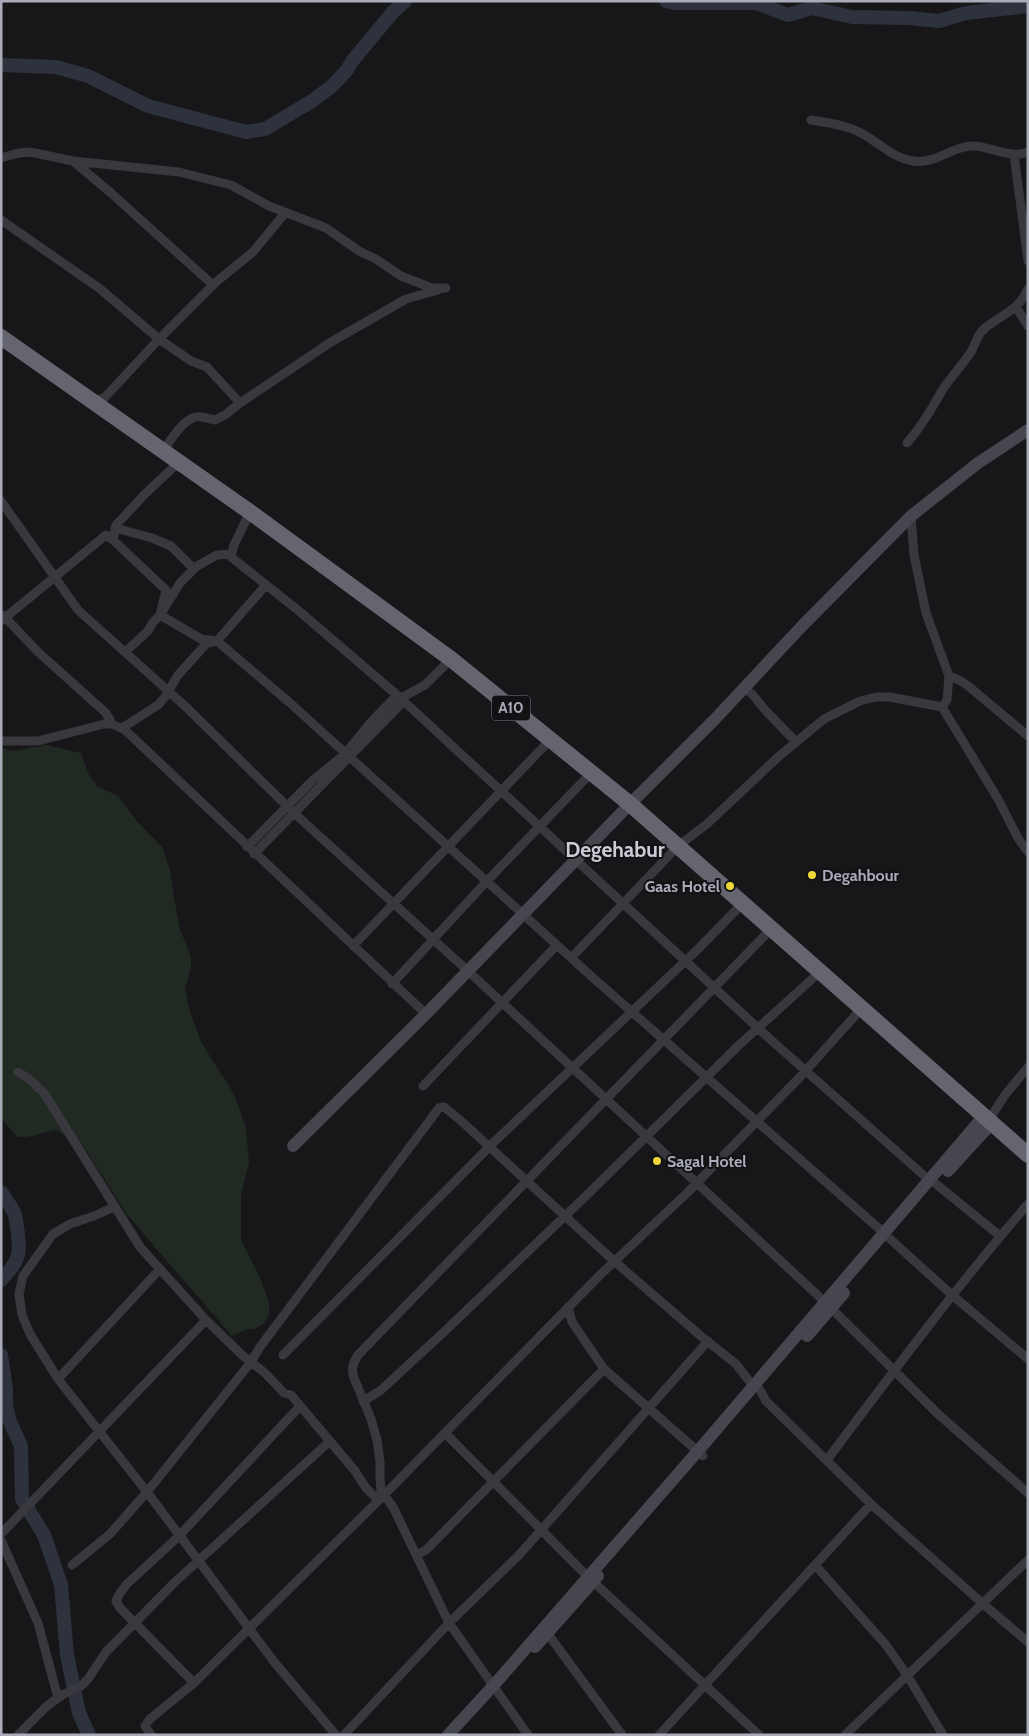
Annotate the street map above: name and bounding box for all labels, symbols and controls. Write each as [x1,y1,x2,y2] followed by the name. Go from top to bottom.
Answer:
[492,696,530,720] road number: A10
[565,837,665,862] district label: Degehabur
[822,866,900,885] place label: Degahbour
[806,869,818,881] marker: Degahbour
[645,877,720,896] place label: Gaas Hotel
[724,880,736,892] marker: Gaas Hotel
[667,1152,746,1171] place label: Sagal Hotel
[651,1155,663,1167] marker: Sagal Hotel

